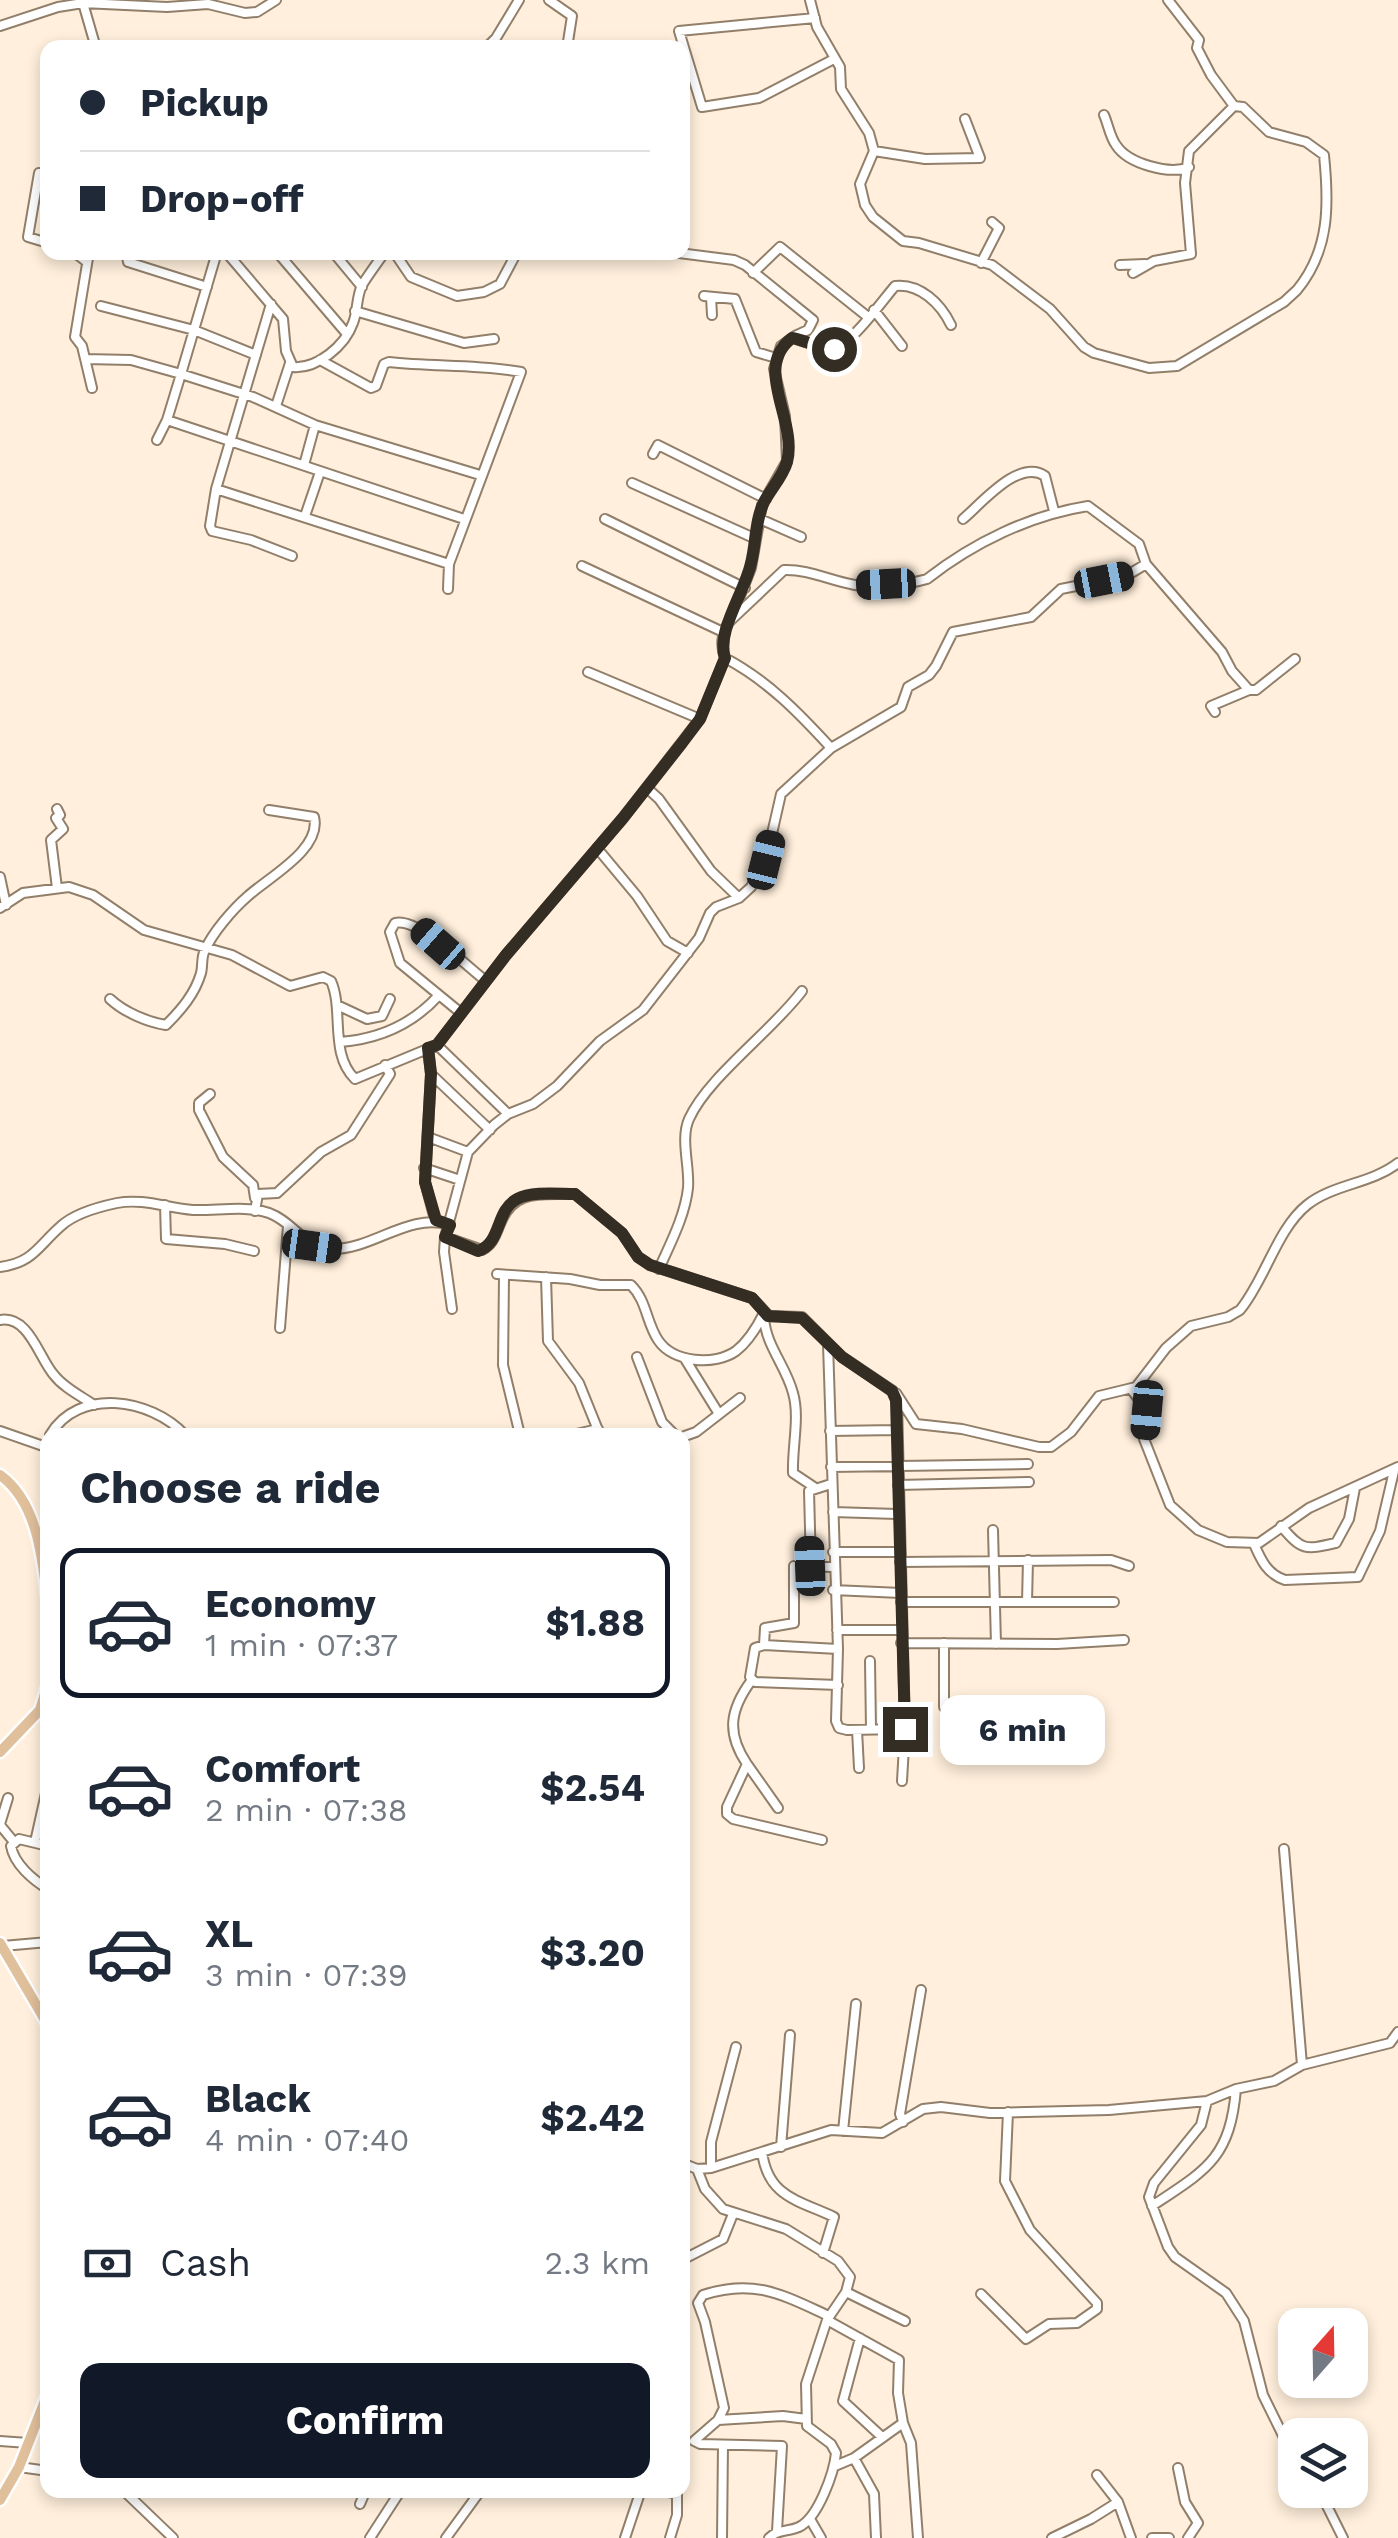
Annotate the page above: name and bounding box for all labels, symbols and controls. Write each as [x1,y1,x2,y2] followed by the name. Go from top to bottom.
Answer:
[140,81,269,125] text: Pickup
[140,177,304,221] text: Drop-off
[812,327,857,372] route start
[1072,560,1136,600] car
[855,567,917,601] car
[744,827,788,893] car
[406,913,470,975] car
[280,1227,344,1265] car
[1129,1379,1165,1441] car
[80,1461,380,1514] text: Choose a ride
[794,1535,826,1597] car
[85,1578,175,1668] icon: car
[205,1582,376,1626] text: Economy
[546,1601,645,1645] text: $1.88
[205,1626,398,1664] text: 1 min · 07:37
[940,1694,1105,1764] callout: 6 min
[883,1707,928,1752] route end
[978,1711,1067,1749] text: 6 min
[85,1743,175,1833] icon: car
[205,1747,360,1791] text: Comfort
[540,1766,645,1810] text: $2.54
[205,1791,408,1829] text: 2 min · 07:38
[85,1908,175,1998] icon: car
[205,1912,253,1956] text: XL
[540,1931,645,1975] text: $3.20
[205,1956,408,1994] text: 3 min · 07:39
[85,2073,175,2163] icon: car
[205,2077,311,2121] text: Black
[540,2096,645,2140] text: $2.42
[205,2121,409,2159] text: 4 min · 07:40
[80,2236,135,2291] icon: cash
[160,2241,251,2285] text: Cash
[545,2244,650,2282] text: 2.3 km
[1278,2308,1368,2398] north arrow
[1278,2308,1368,2508] map controls
[80,2363,650,2478] button: Confirm
[1278,2418,1368,2508] button: layers

